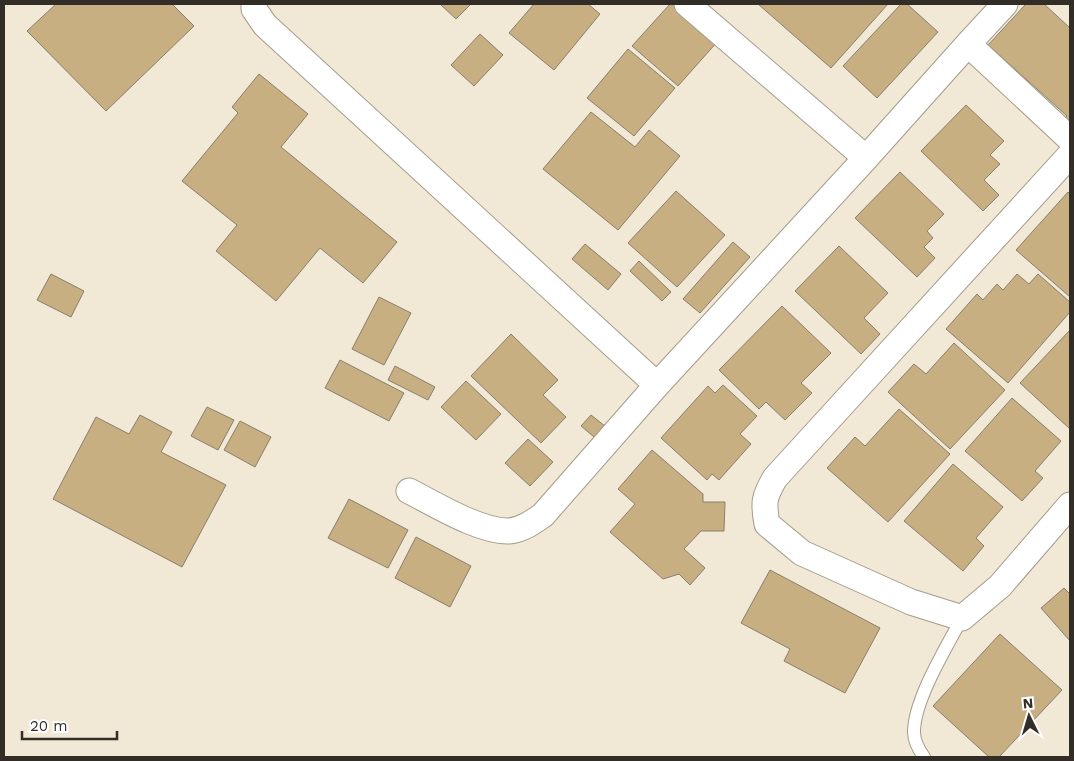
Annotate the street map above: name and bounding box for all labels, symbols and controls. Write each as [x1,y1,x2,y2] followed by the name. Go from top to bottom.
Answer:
[1004,691,1054,741] north arrow
[1022,695,1034,711] text: N
[22,708,118,740] scale bar
[30,717,68,735] text: 20 m

